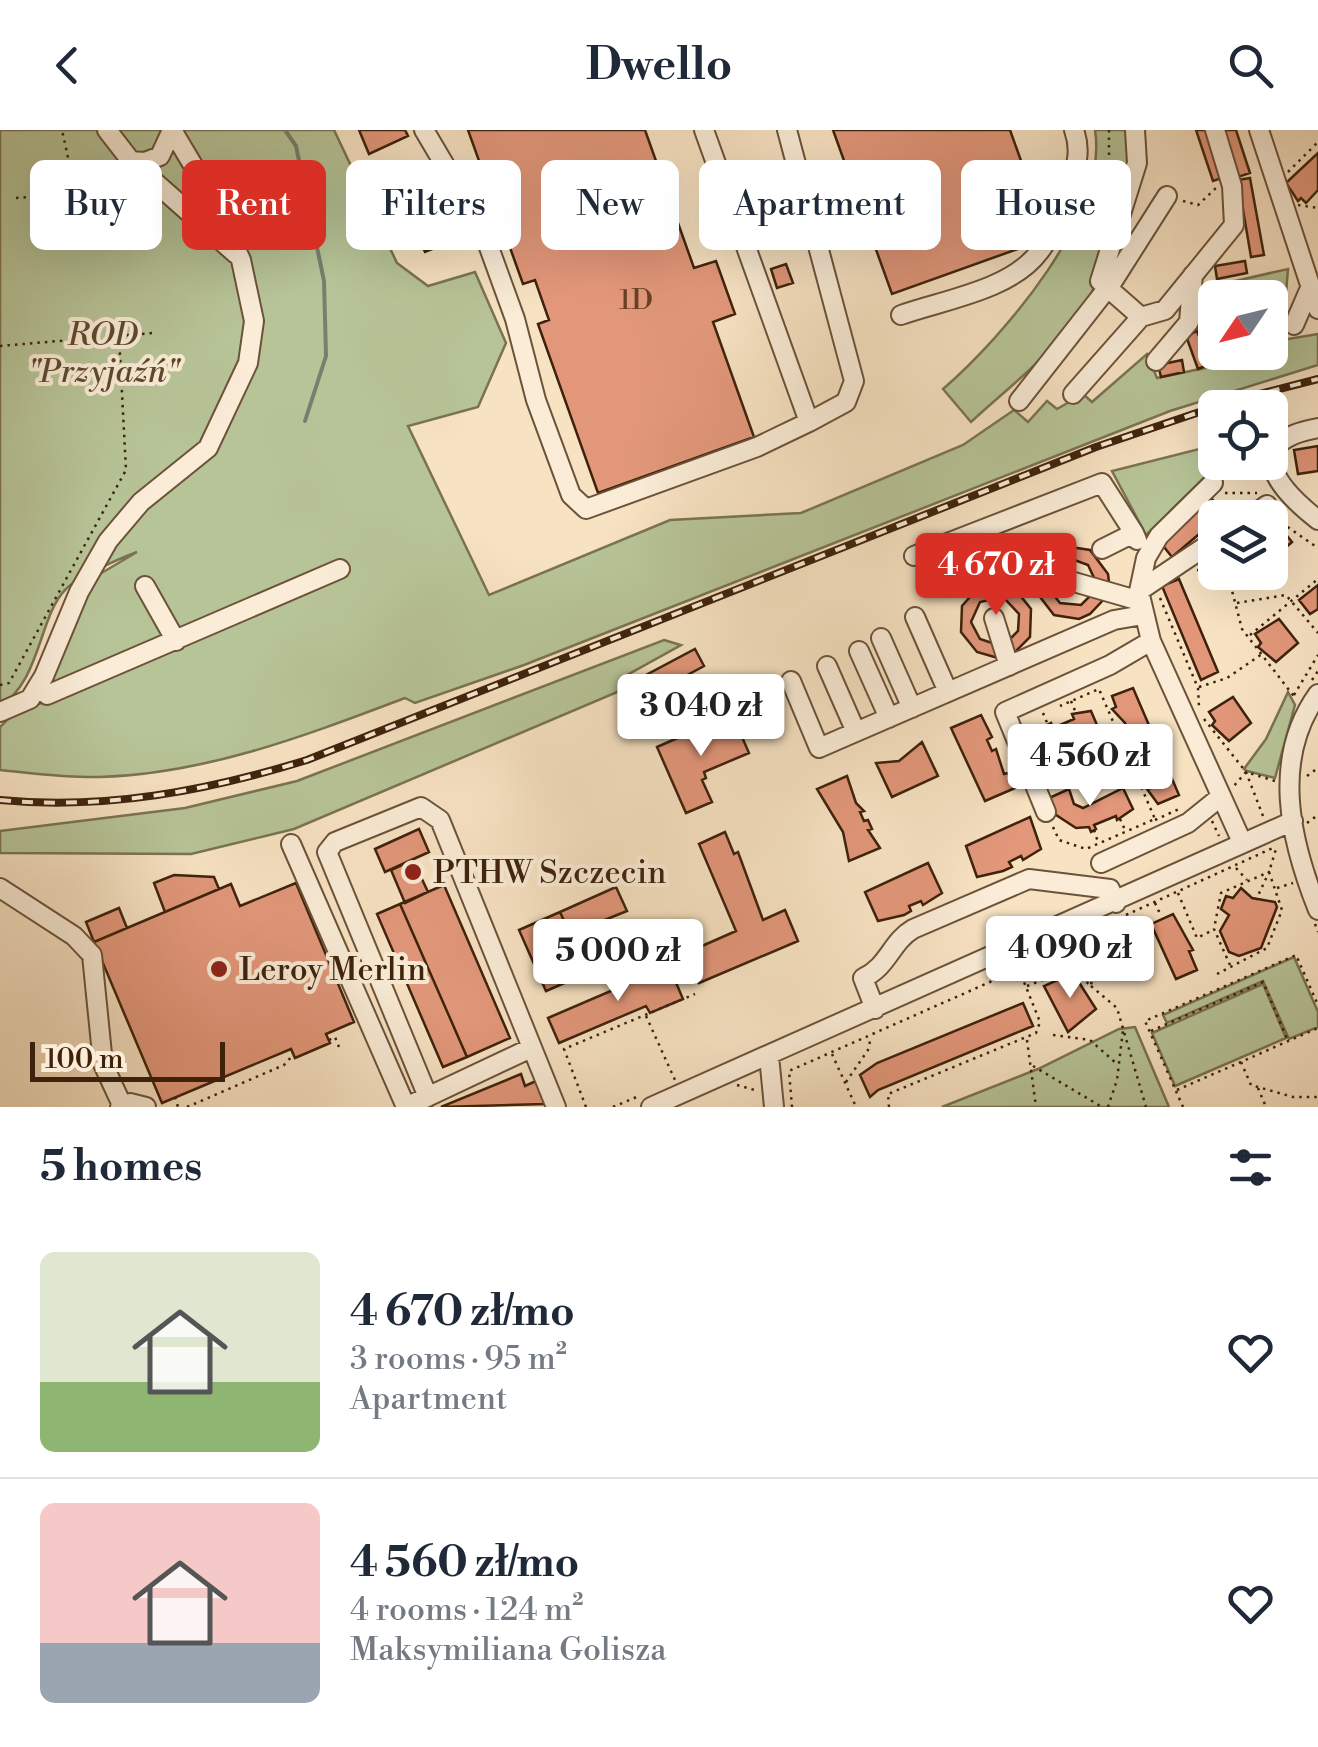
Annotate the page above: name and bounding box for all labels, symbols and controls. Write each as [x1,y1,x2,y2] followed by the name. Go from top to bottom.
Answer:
[586,37,732,94] text: Dwello
[40,38,95,93] icon: back
[1223,38,1278,93] icon: search
[30,160,162,250] chip: Buy
[182,160,326,250] chip: Rent
[346,160,521,250] chip: Filters
[541,160,679,250] chip: New
[699,160,941,250] chip: Apartment
[961,160,1131,250] chip: House
[1198,280,1288,370] north arrow
[1198,280,1288,590] map controls
[619,283,653,318] house number: 1D
[27,315,181,392] park label: ROD "Przyjaźń"
[1198,390,1288,480] button: locate
[1198,500,1288,590] button: layers
[893,533,1099,618] pin: 4 670 zł
[937,545,1055,585] text: 4 670 zł
[598,674,804,759] pin: 3 040 zł
[639,686,763,726] text: 3 040 zł
[987,724,1193,809] pin: 4 560 zł
[1030,736,1150,776] text: 4 560 zł
[433,853,666,893] place label: PTHW Szczecin
[402,861,424,883] marker: PTHW Szczecin
[967,916,1173,1001] pin: 4 090 zł
[515,919,721,1004] pin: 5 000 zł
[1008,928,1132,968] text: 4 090 zł
[555,931,681,971] text: 5 000 zł
[239,950,426,990] place label: Leroy Merlin
[208,958,230,980] marker: Leroy Merlin
[30,1037,225,1081] scale bar
[45,1042,124,1077] text: 100 m
[1223,1140,1278,1195] icon: filters
[40,1141,202,1194] text: 5 homes
[350,1286,575,1339] text: 4 670 zł/mo
[120,1292,240,1412] icon: home
[1223,1325,1278,1380] icon: heart
[350,1339,567,1379] text: 3 rooms · 95 m²
[350,1379,507,1419] text: Apartment
[350,1537,579,1590] text: 4 560 zł/mo
[120,1543,240,1663] icon: home
[1223,1576,1278,1631] icon: heart
[350,1590,583,1630] text: 4 rooms · 124 m²
[350,1630,667,1670] text: Maksymiliana Golisza

